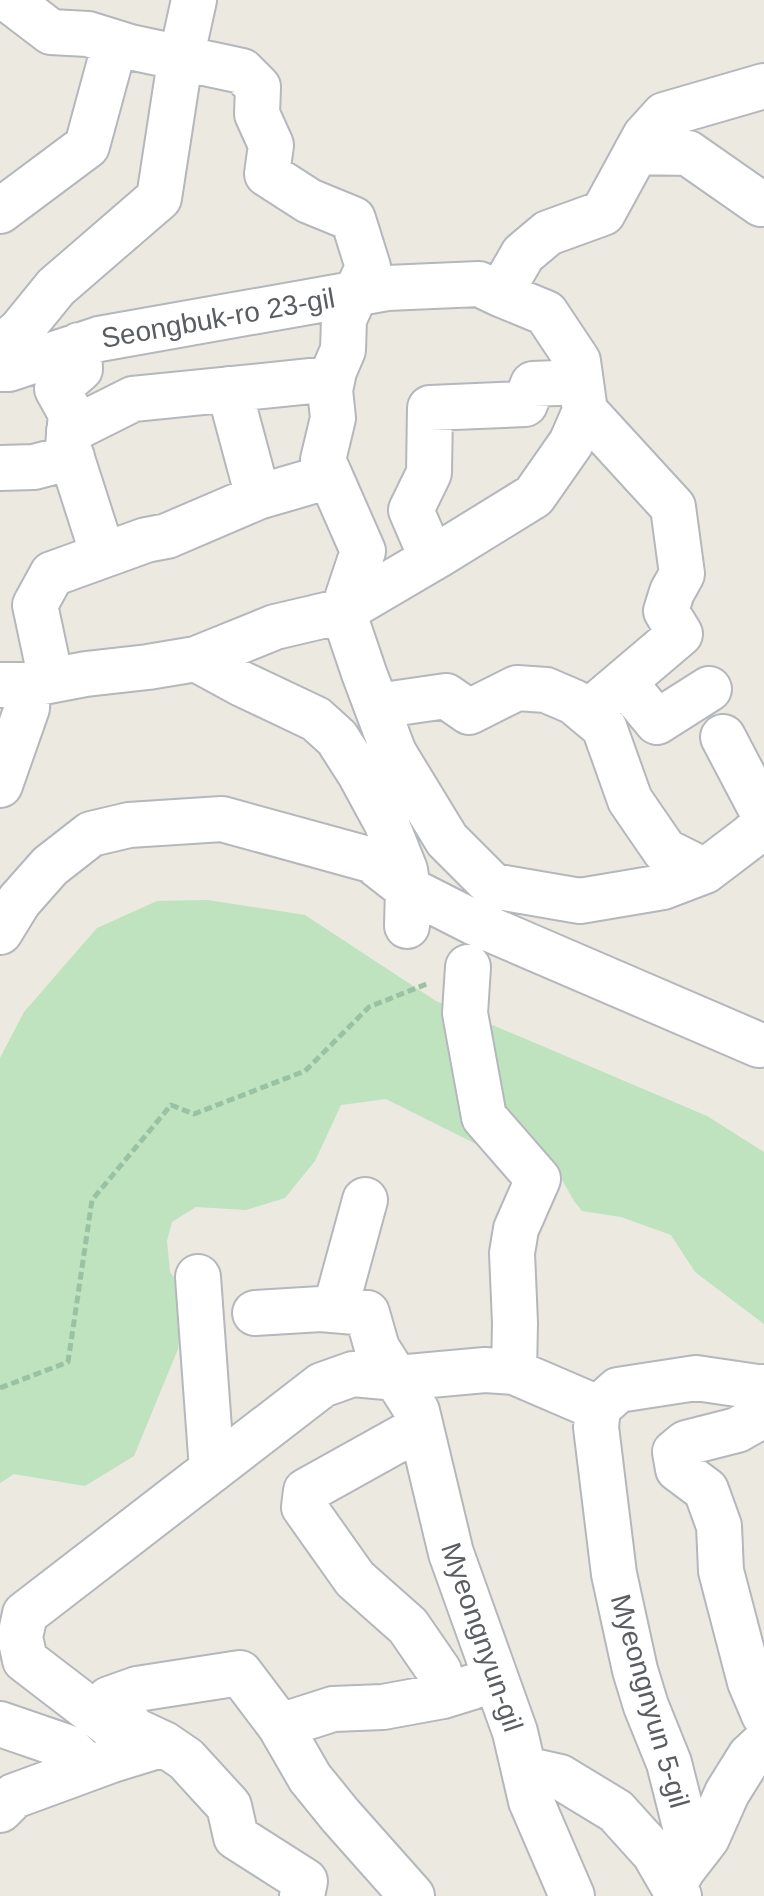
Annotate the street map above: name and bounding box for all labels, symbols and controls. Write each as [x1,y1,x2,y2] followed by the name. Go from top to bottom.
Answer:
[99,282,337,354] street label: Seongbuk-ro 23-gil
[435,1539,529,1735] street label: Myeongnyun-gil
[605,1590,695,1812] street label: Myeongnyun 5-gil

